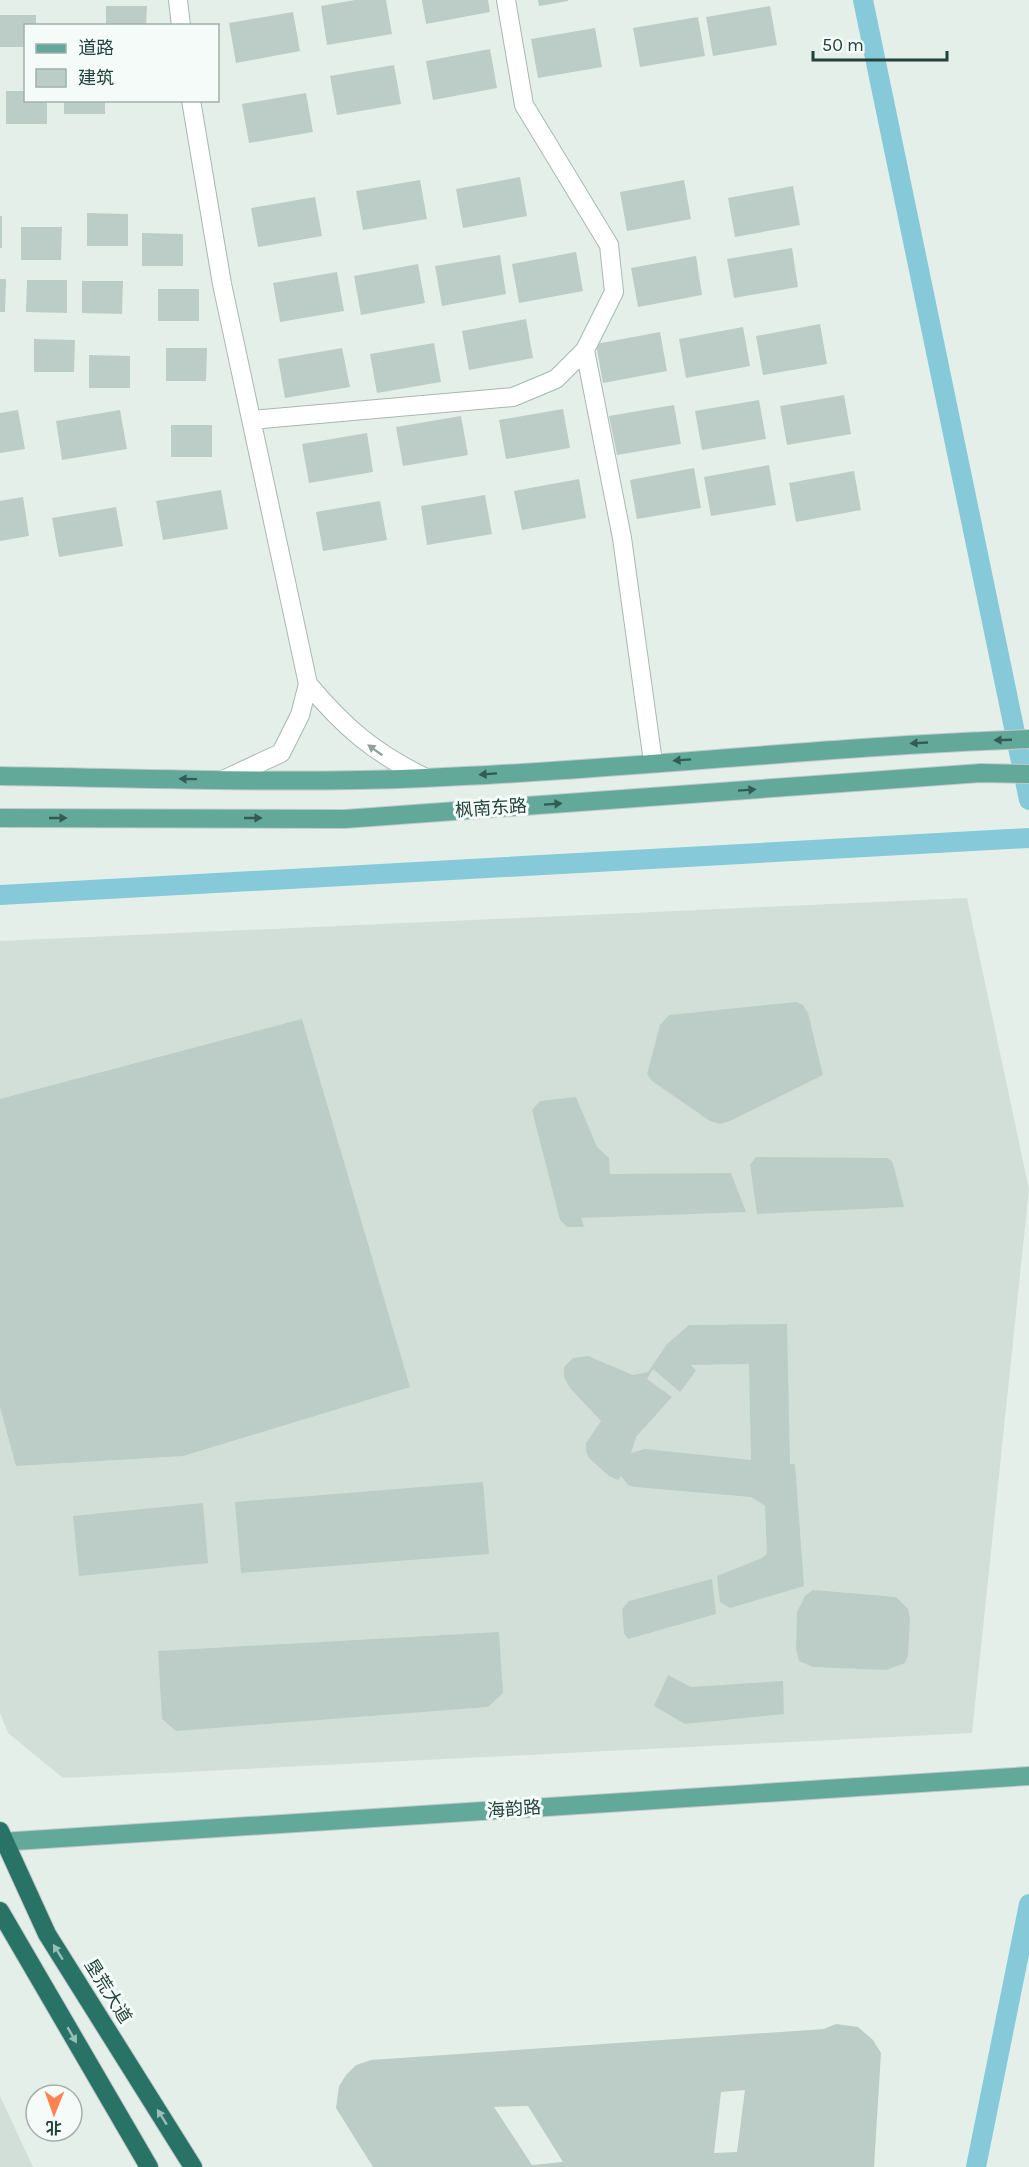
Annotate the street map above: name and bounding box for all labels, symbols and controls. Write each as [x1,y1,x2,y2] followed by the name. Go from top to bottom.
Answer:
[24,24,219,102] legend
[813,24,946,62] scale bar
[822,34,864,56] text: 50 m
[78,37,114,59] text: 道路
[78,67,114,89] text: 建筑
[994,736,1013,745] one-way arrow
[909,738,928,747] one-way arrow
[367,744,383,756] one-way arrow
[673,755,692,764] one-way arrow
[478,769,497,778] one-way arrow
[178,774,197,784] one-way arrow
[738,785,757,795] one-way arrow
[454,795,528,821] street label: 枫南东路
[544,799,563,808] one-way arrow
[49,813,68,823] one-way arrow
[244,813,263,823] one-way arrow
[486,1796,542,1822] street label: 海韵路
[53,1944,64,1960] one-way arrow
[80,1955,136,2027] street label: 垦荒大道
[66,2026,76,2043] one-way arrow
[24,2083,84,2143] north arrow
[156,2110,168,2126] one-way arrow
[46,2118,62,2137] text: 北

